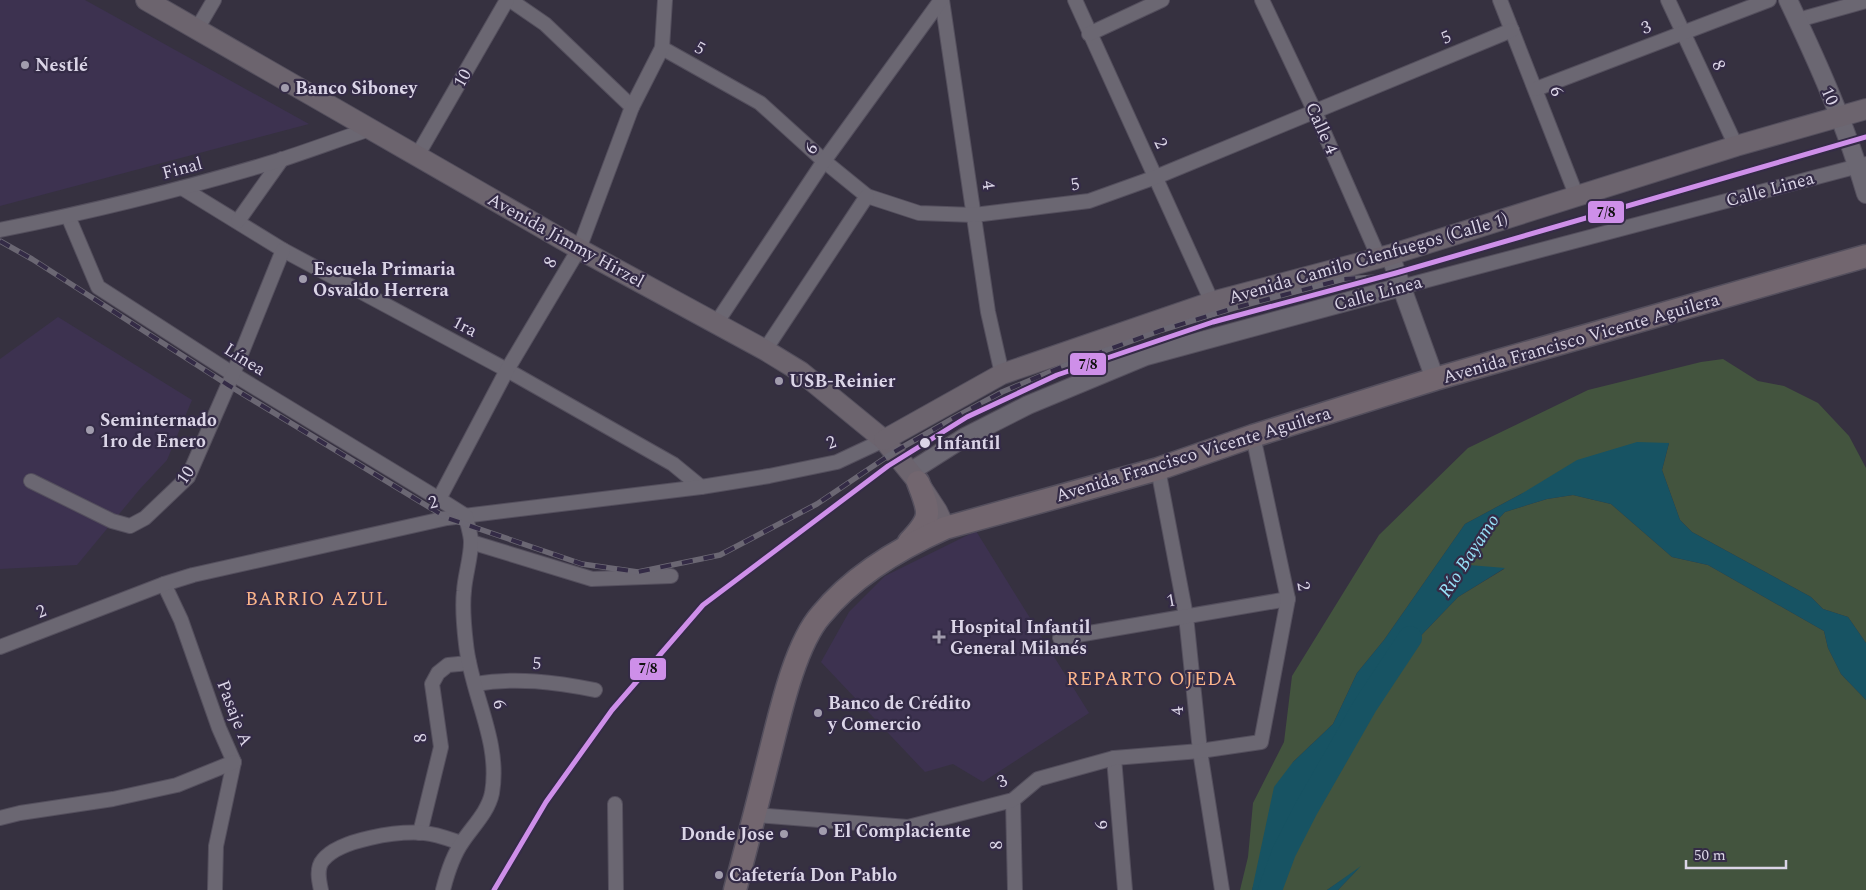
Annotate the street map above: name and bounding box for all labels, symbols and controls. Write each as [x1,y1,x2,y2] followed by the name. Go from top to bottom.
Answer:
[1637,13,1655,42] street label: 3
[1437,23,1456,52] street label: 5
[689,34,710,62] street label: 5
[35,52,88,79] place label: Nestlé
[1704,55,1733,75] street label: 8
[19,59,31,71] marker: Nestlé
[446,64,479,93] street label: 10
[295,75,418,102] place label: Banco Siboney
[279,82,291,94] marker: Banco Siboney
[1542,82,1571,100] street label: 6
[1814,83,1845,110] street label: 10
[1298,98,1345,159] street label: Calle 4
[1146,133,1175,153] street label: 2
[798,137,825,160] street label: 6
[159,150,205,187] street label: Final
[1723,165,1818,214] street label: Calle Linea
[1069,171,1081,198] street label: 5
[974,179,1003,192] street label: 4
[482,186,649,295] street label: Avenida Jimmy Hirzel
[1587,200,1625,224] line badge: 7/8
[1596,202,1616,223] text: 7/8
[1225,206,1511,311] street label: Avenida Camilo Cienfuegos (Calle 1)
[537,251,564,273] street label: 8
[313,256,456,304] place label: Escuela Primaria Osvaldo Herrera
[1331,269,1426,318] street label: Calle Linea
[297,273,309,285] marker: Escuela Primaria Osvaldo Herrera
[1440,286,1723,391] street label: Avenida Francisco Vicente Aguilera
[447,309,482,344] street label: 1ra
[218,336,271,383] street label: Línea
[1069,352,1107,376] line badge: 7/8
[1078,354,1098,375] text: 7/8
[789,368,896,395] place label: USB-Reinier
[773,375,785,387] marker: USB-Reinier
[1052,400,1334,509] street label: Avenida Francisco Vicente Aguilera
[100,407,217,455] place label: Seminternado 1ro de Enero
[84,424,96,436] marker: Seminternado 1ro de Enero
[823,428,840,457] street label: 2
[936,430,1001,457] place label: Infantil
[918,436,932,450] marker: Infantil
[169,460,202,490] street label: 10
[426,488,440,517] street label: 2
[1431,508,1507,603] water label: Río Bayamo
[1289,580,1318,593] street label: 2
[245,585,389,614] district label: BARRIO AZUL
[1164,586,1178,615] street label: 1
[32,597,50,626] street label: 2
[950,614,1090,662] place label: Hospital Infantil General Milanés
[932,630,946,644] marker: Hospital Infantil General Milanés
[532,650,542,677] street label: 5
[629,657,667,681] line badge: 7/8
[638,658,658,679] text: 7/8
[1066,665,1238,694] district label: REPARTO OJEDA
[210,676,259,750] street label: Pasaje A
[827,690,971,738] place label: Banco de Crédito y Comercio
[485,696,514,712] street label: 6
[1164,705,1191,717] street label: 4
[812,707,824,719] marker: Banco de Crédito y Comercio
[407,732,434,744] street label: 8
[992,767,1012,796] street label: 3
[833,818,971,845] place label: El Complaciente
[1088,820,1115,830] street label: 6
[680,821,774,848] place label: Donde Jose
[817,825,829,837] marker: El Complaciente
[778,828,790,840] marker: Donde Jose
[1686,838,1786,870] scale bar
[983,840,1010,850] street label: 8
[1694,844,1726,867] text: 50 m
[729,862,897,889] place label: Cafetería Don Pablo
[713,869,725,881] marker: Cafetería Don Pablo

